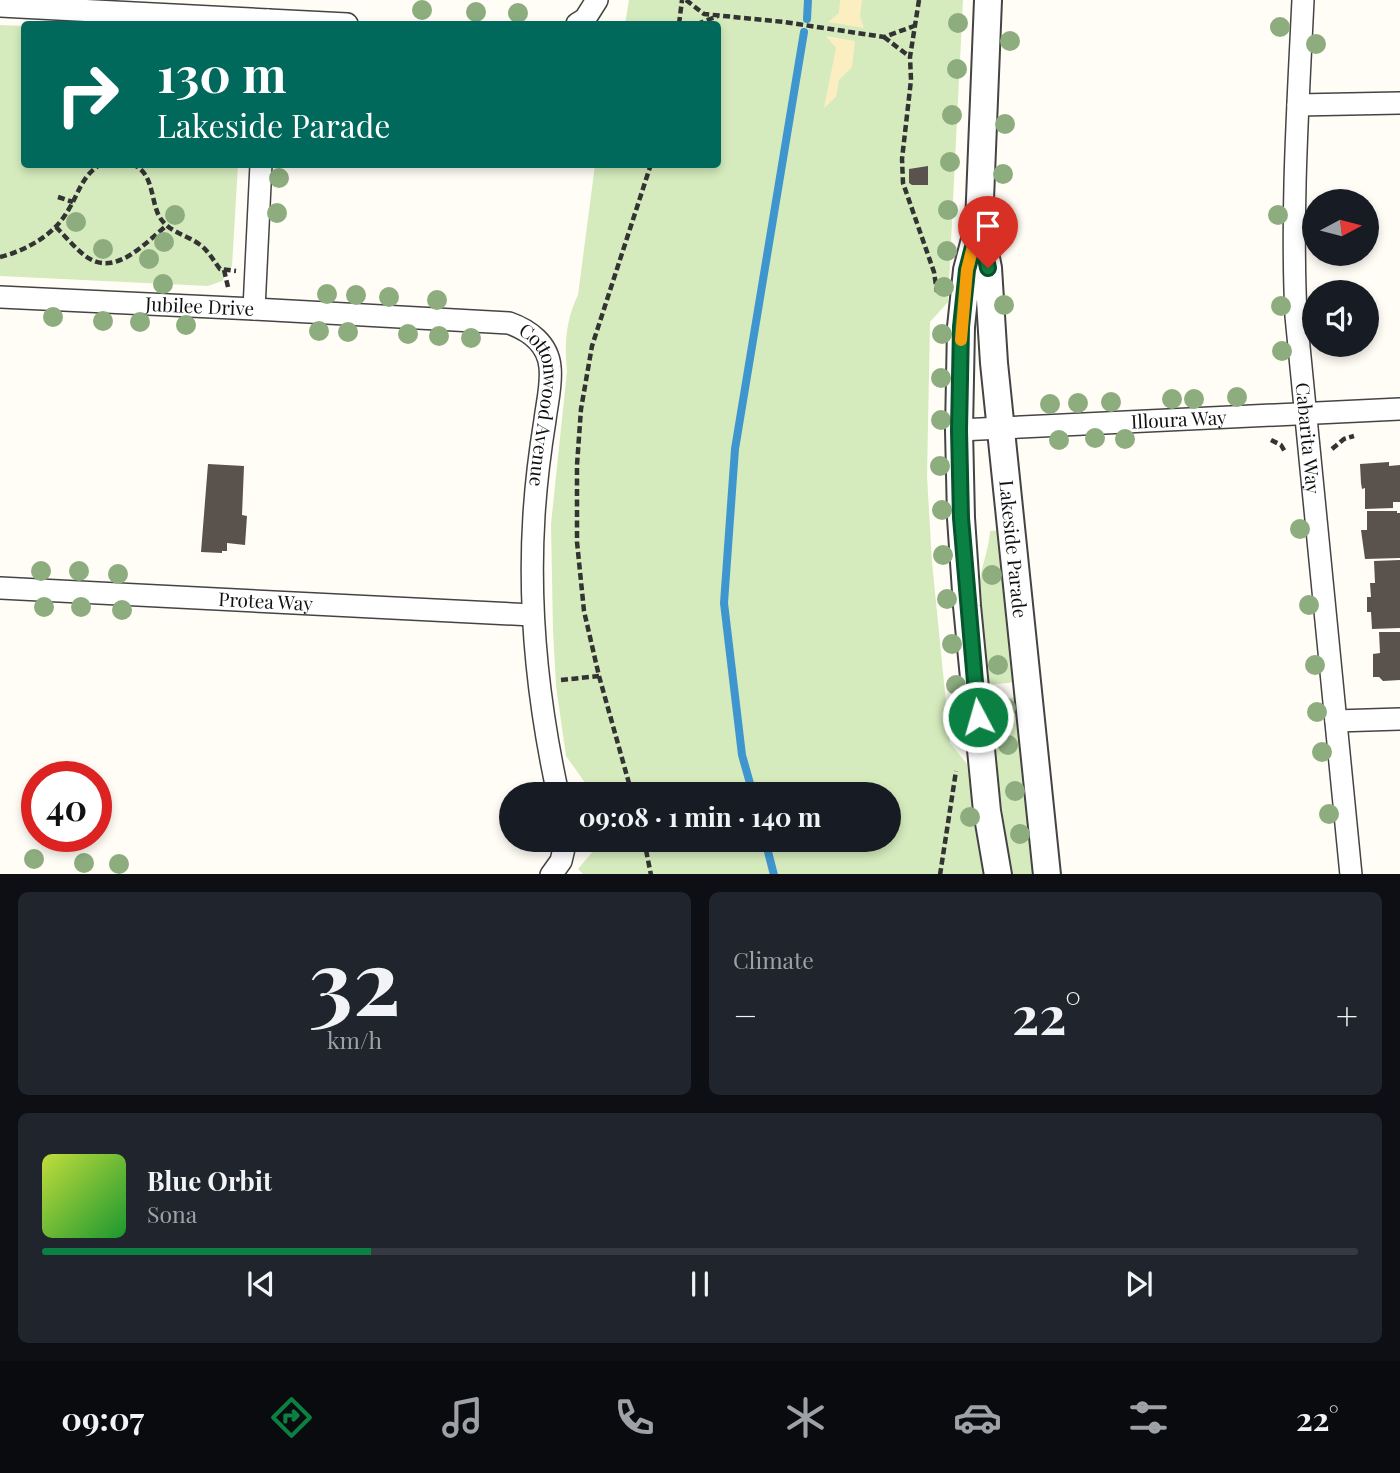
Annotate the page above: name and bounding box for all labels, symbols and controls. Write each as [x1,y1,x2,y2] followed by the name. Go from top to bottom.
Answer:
[157,40,287,105] text: 130 m
[42,49,133,140] icon: right
[157,103,390,146] text: Lakeside Parade
[1302,189,1379,266] north arrow
[1302,189,1379,357] map controls
[958,196,1018,268] pin
[969,207,1007,245] icon: arrive
[1302,280,1379,357] button: sound
[144,290,255,321] street label: Jubilee Drive
[515,316,565,488] street label: Cottonwood Avenue
[1291,381,1327,496] street label: Cabarita Way
[1130,403,1227,434] street label: Illoura Way
[994,479,1034,619] street label: Lakeside Parade
[218,585,314,616] street label: Protea Way
[941,680,1015,754] position arrow
[21,761,112,852] speed limit sign: 40
[579,799,821,834] text: 09:08 · 1 min · 140 m
[308,918,401,1039] text: 32
[733,944,814,975] text: Climate
[1012,979,1081,1048] text: 22°
[733,989,758,1040] text: −
[1336,989,1358,1040] text: +
[327,1024,382,1055] text: km/h
[147,1163,272,1198] text: Blue Orbit
[147,1198,197,1229] text: Sona
[242,1265,280,1303] icon: previous
[681,1265,719,1303] icon: pause
[1120,1265,1158,1303] icon: next
[267,1393,316,1442] icon: directions
[438,1393,487,1442] icon: music
[610,1393,659,1442] icon: phone
[781,1393,830,1442] icon: climate
[953,1393,1002,1442] icon: car
[1124,1393,1173,1442] icon: filters
[61,1396,144,1439] text: 09:07
[1296,1396,1339,1439] text: 22°

